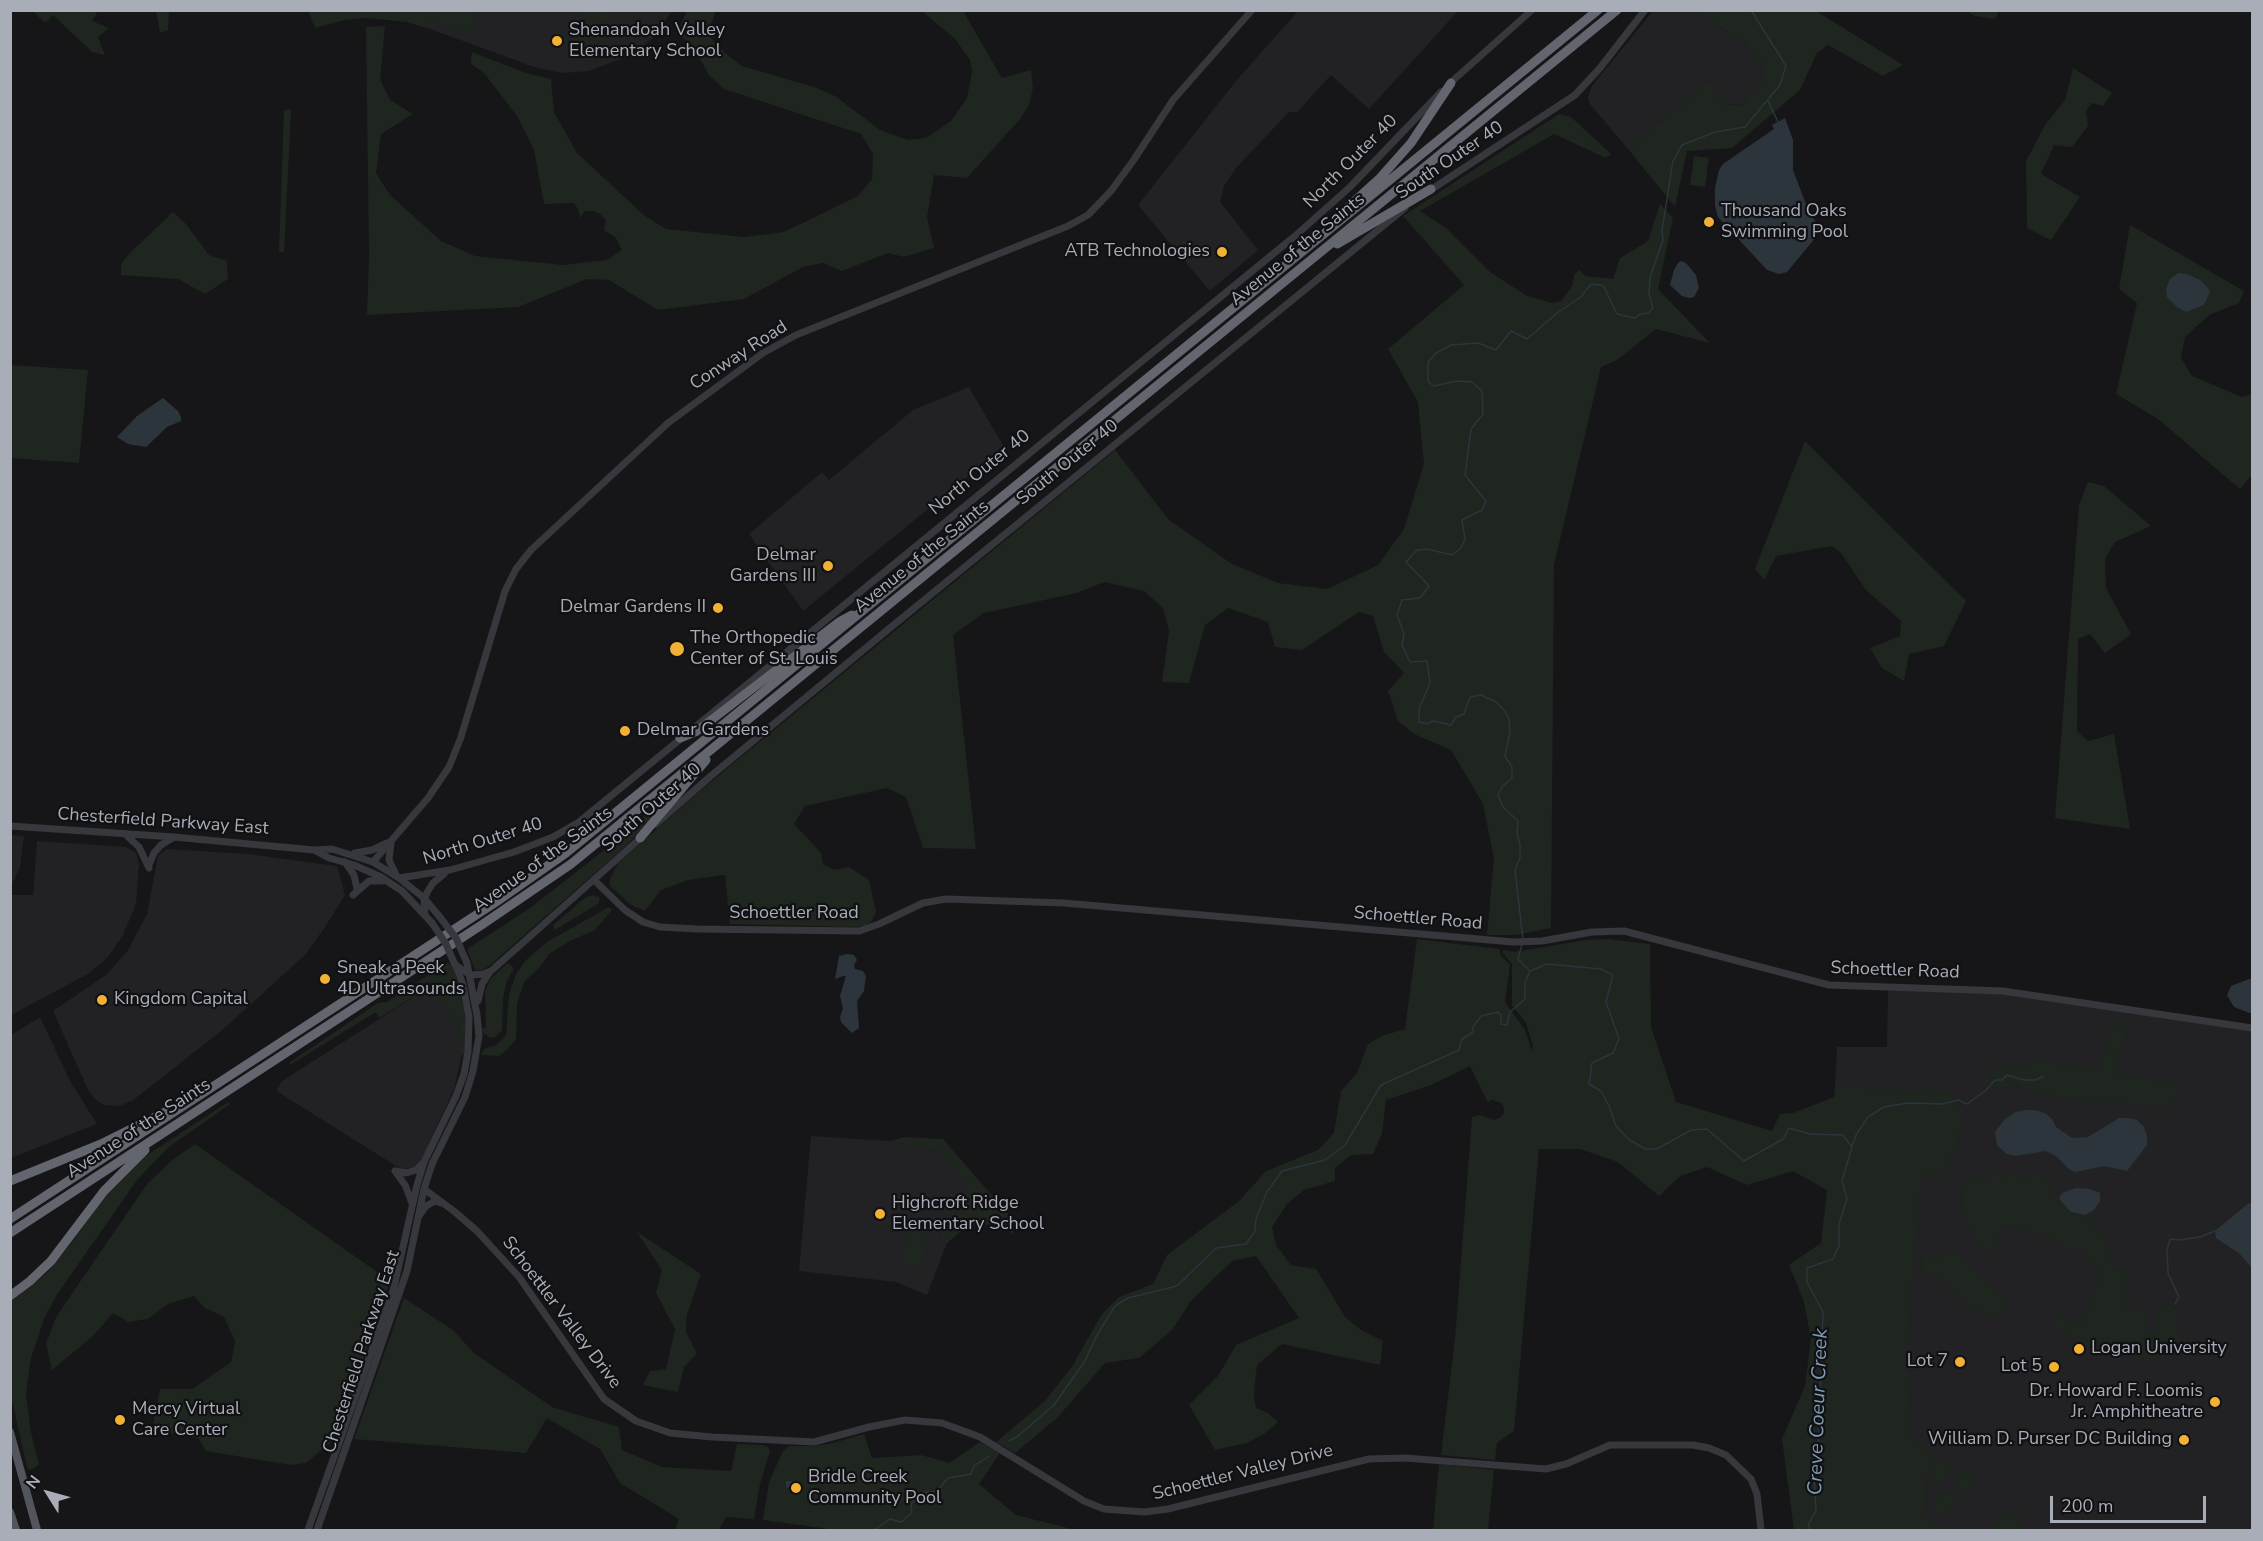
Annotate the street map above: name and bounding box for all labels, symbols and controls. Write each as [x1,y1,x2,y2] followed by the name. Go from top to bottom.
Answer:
[569,20,725,63] place label: Shenandoah Valley Elementary School
[550,34,564,48] marker: Shenandoah Valley Elementary School
[1300,111,1402,213] street label: North Outer 40
[1392,117,1508,205] street label: South Outer 40
[1226,189,1370,311] street label: Avenue of the Saints
[1721,201,1848,244] place label: Thousand Oaks Swimming Pool
[1702,215,1716,229] marker: Thousand Oaks Swimming Pool
[1065,241,1210,263] place label: ATB Technologies
[1215,245,1229,259] marker: ATB Technologies
[686,316,792,396] street label: Conway Road
[1013,415,1123,511] street label: South Outer 40
[925,426,1035,520] street label: North Outer 40
[850,496,994,618] street label: Avenue of the Saints
[730,545,816,588] place label: Delmar Gardens III
[821,559,835,573] marker: Delmar Gardens III
[560,597,706,619] place label: Delmar Gardens II
[711,601,725,615] marker: Delmar Gardens II
[690,628,838,670] place label: The Orthopedic Center of St. Louis
[668,640,686,658] marker: The Orthopedic Center of St. Louis
[637,720,769,742] place label: Delmar Gardens
[618,724,632,738] marker: Delmar Gardens
[598,759,706,857] street label: South Outer 40
[469,802,617,918] street label: Avenue of the Saints
[57,804,269,840] street label: Chesterfield Parkway East
[421,814,545,870] street label: North Outer 40
[729,903,859,925] street label: Schoettler Road
[1353,903,1483,935] street label: Schoettler Road
[337,958,464,1000] place label: Sneak a Peek 4D Ultrasounds
[1830,958,1960,984] street label: Schoettler Road
[318,972,332,986] marker: Sneak a Peek 4D Ultrasounds
[114,989,248,1011] place label: Kingdom Capital
[95,993,109,1007] marker: Kingdom Capital
[63,1074,215,1184] street label: Avenue of the Saints
[892,1193,1044,1236] place label: Highcroft Ridge Elementary School
[873,1207,887,1221] marker: Highcroft Ridge Elementary School
[497,1233,625,1393] street label: Schoettler Valley Drive
[319,1248,405,1456] street label: Chesterfield Parkway East
[1804,1328,1834,1496] water label: Creve Coeur Creek
[2091,1338,2227,1360] place label: Logan University
[2072,1342,2086,1356] marker: Logan University
[1907,1351,1948,1373] place label: Lot 7
[1953,1355,1967,1369] marker: Lot 7
[2001,1356,2042,1378] place label: Lot 5
[2047,1360,2061,1374] marker: Lot 5
[2029,1381,2203,1424] place label: Dr. Howard F. Loomis Jr. Amphitheatre
[2208,1395,2222,1409] marker: Dr. Howard F. Loomis Jr. Amphitheatre
[132,1399,240,1442] place label: Mercy Virtual Care Center
[113,1413,127,1427] marker: Mercy Virtual Care Center
[1928,1429,2172,1451] place label: William D. Purser DC Building
[2177,1433,2191,1447] marker: William D. Purser DC Building
[1151,1440,1335,1506] street label: Schoettler Valley Drive
[18,1463,78,1523] north arrow
[808,1467,941,1510] place label: Bridle Creek Community Pool
[21,1471,46,1494] text: N
[789,1481,803,1495] marker: Bridle Creek Community Pool
[2053,1484,2209,1522] scale bar
[2061,1494,2113,1518] text: 200 m

